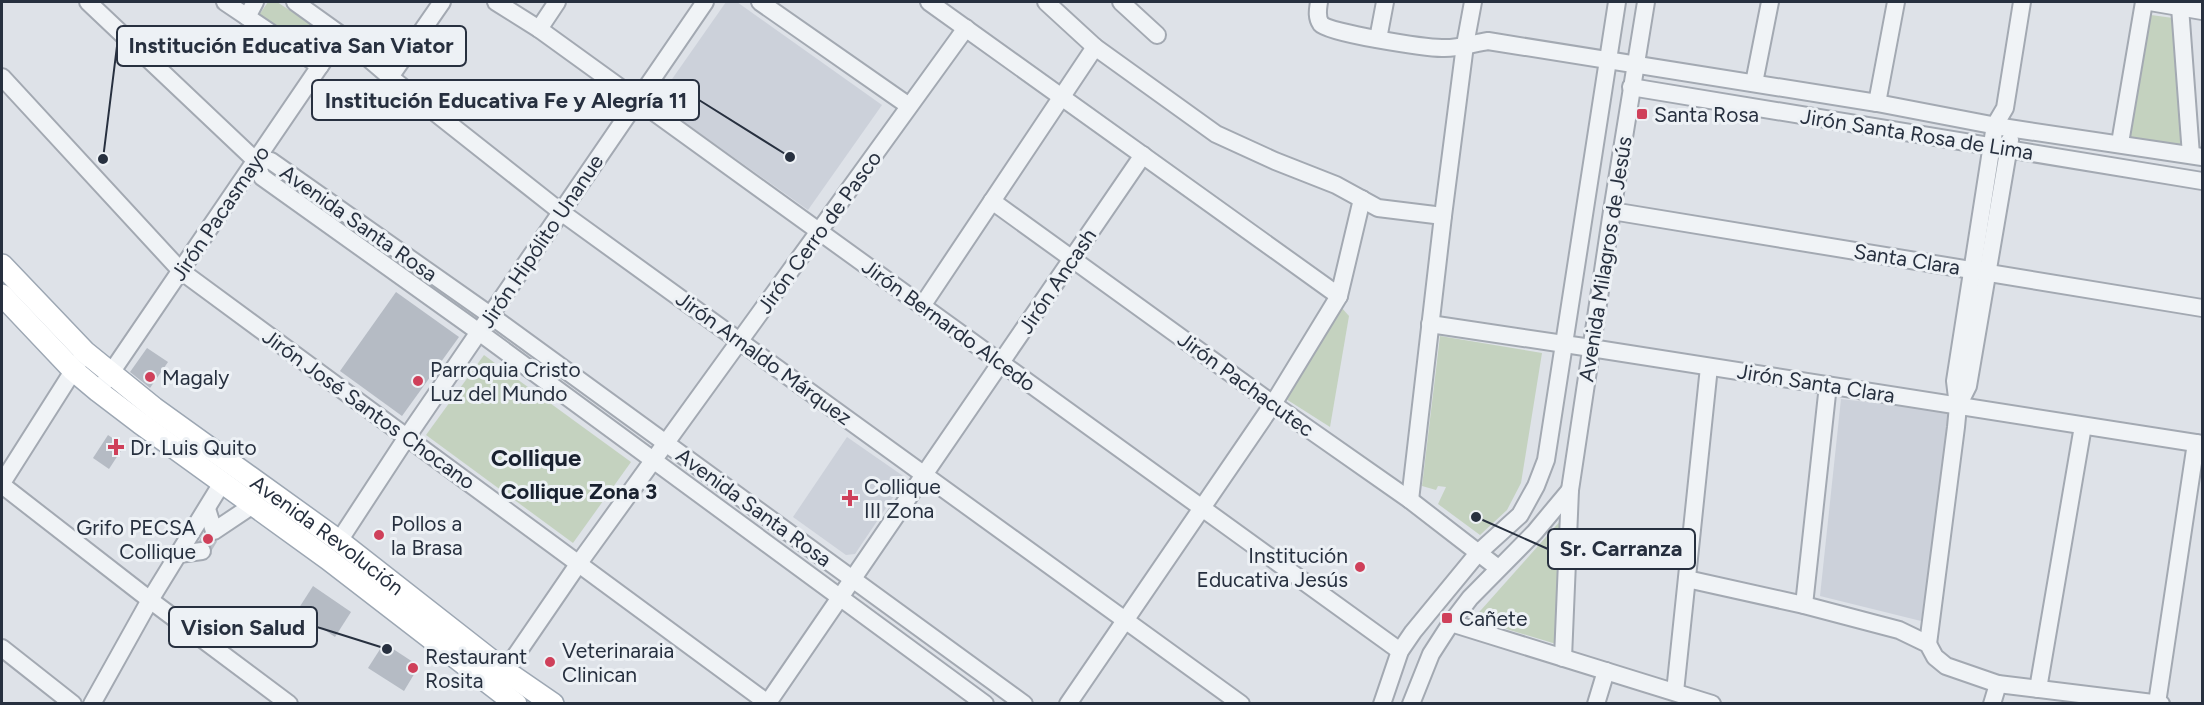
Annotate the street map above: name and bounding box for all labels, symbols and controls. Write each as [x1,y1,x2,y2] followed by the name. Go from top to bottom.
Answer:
[117,26,466,66] callout: Institución Educativa San Viator
[128,32,454,59] text: Institución Educativa San Viator
[312,80,699,120] callout: Institución Educativa Fe y Alegría 11
[325,87,687,114] text: Institución Educativa Fe y Alegría 11
[1654,102,1759,127] place label: Santa Rosa
[1799,103,2035,165] street label: Jirón Santa Rosa de Lima
[1635,107,1649,121] marker: Santa Rosa
[1573,135,1637,383] street label: Avenida Milagros de Jesús
[166,141,274,285] street label: Jirón Pacasmayo
[752,146,886,318] street label: Jirón Cerro de Pasco
[474,149,608,333] street label: Jirón Hipólito Unanue
[276,159,442,287] street label: Avenida Santa Rosa
[1013,224,1101,338] street label: Jirón Ancash
[1852,238,1962,280] street label: Santa Clara
[857,254,1041,396] street label: Jirón Bernardo Alcedo
[671,286,857,430] street label: Jirón Arnaldo Márquez
[258,323,480,495] street label: Jirón José Santos Chocano
[1173,326,1319,442] street label: Jirón Pachacutec
[430,357,581,406] place label: Parroquia Cristo Luz del Mundo
[1735,358,1897,408] street label: Jirón Santa Clara
[162,365,229,390] place label: Magaly
[143,370,157,384] marker: Magaly
[411,374,425,388] marker: Parroquia Cristo Luz del Mundo
[130,435,257,460] place label: Dr. Luis Quito
[107,438,125,456] marker: Dr. Luis Quito
[671,442,837,572] street label: Avenida Santa Rosa
[491,443,581,472] district label: Collique
[246,469,409,600] street label: Avenida Revolución
[864,474,941,523] place label: Collique III Zona
[501,478,657,505] district label: Collique Zona 3
[841,489,859,507] marker: Collique III Zona
[391,511,463,560] place label: Pollos a la Brasa
[76,515,196,564] place label: Grifo PECSA Collique
[372,528,386,542] marker: Pollos a la Brasa
[1548,529,1695,569] callout: Sr. Carranza
[201,532,215,546] marker: Grifo PECSA Collique
[1559,535,1683,562] text: Sr. Carranza
[1197,543,1348,592] place label: Institución Educativa Jesús
[1353,560,1367,574] marker: Institución Educativa Jesús
[1459,606,1527,631] place label: Cañete
[169,607,317,647] callout: Vision Salud
[1440,611,1454,625] marker: Cañete
[181,614,305,641] text: Vision Salud
[562,638,674,687] place label: Veterinaraia Clinican
[425,644,527,693] place label: Restaurant Rosita
[543,655,557,669] marker: Veterinaraia Clinican
[406,661,420,675] marker: Restaurant Rosita

